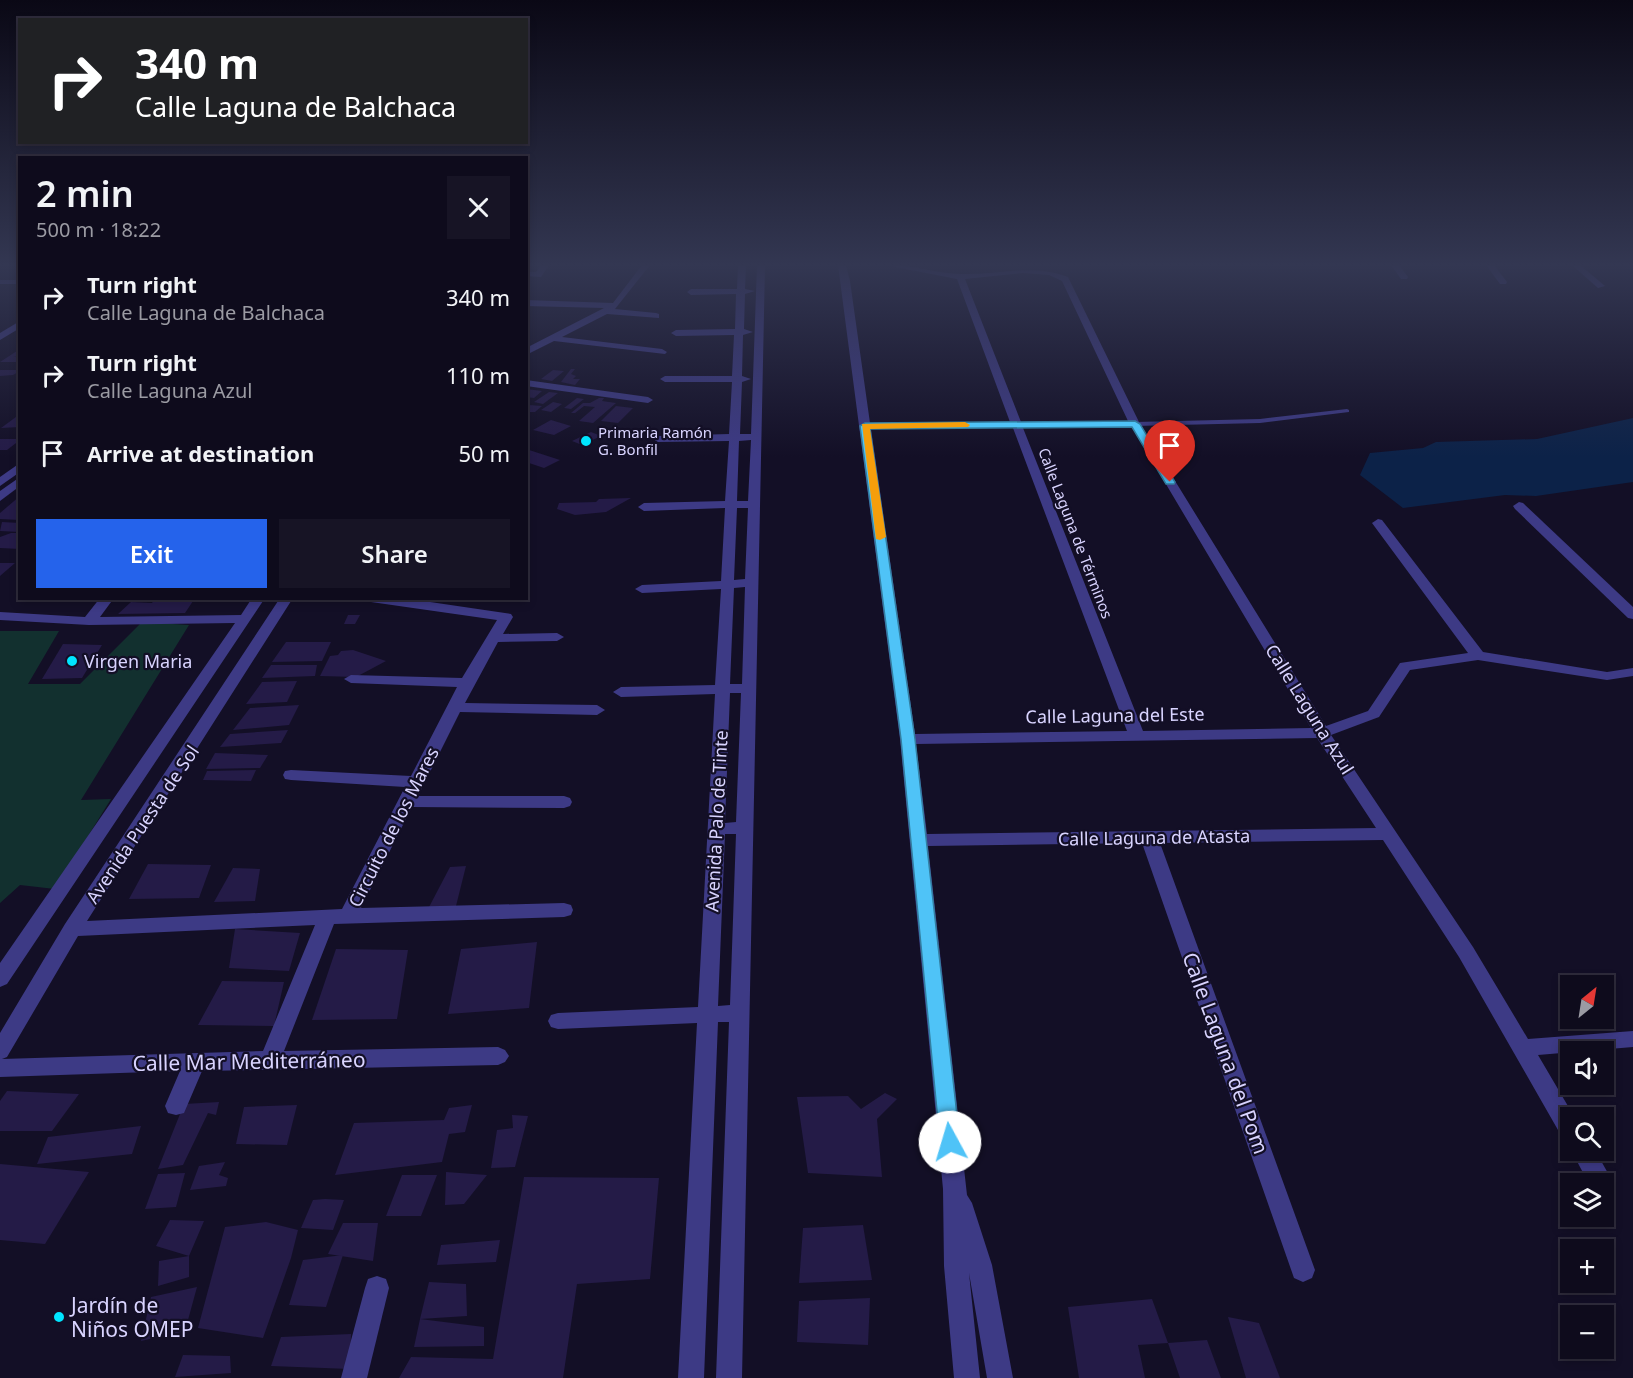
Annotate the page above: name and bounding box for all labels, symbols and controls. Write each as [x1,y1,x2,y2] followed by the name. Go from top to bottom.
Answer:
[135,34,259,91] text: 340 m
[36,42,114,120] icon: right
[135,88,456,125] text: Calle Laguna de Balchaca
[36,169,134,218] text: 2 min
[447,176,510,239] button: close
[36,216,161,243] text: 500 m · 18:22
[87,269,197,299] text: Turn right
[36,281,69,314] icon: right
[446,282,510,312] text: 340 m
[87,299,325,326] text: Calle Laguna de Balchaca
[87,347,197,377] text: Turn right
[36,359,69,392] icon: right
[446,360,510,390] text: 110 m
[87,377,253,404] text: Calle Laguna Azul
[1144,420,1195,482] pin
[598,422,712,459] place label: Primaria Ramón G. Bonfil
[1153,429,1186,462] icon: arrive
[579,434,593,448] marker: Primaria Ramón G. Bonfil
[36,437,69,470] icon: arrive
[87,438,314,468] text: Arrive at destination
[459,438,510,468] text: 50 m
[1034,445,1118,621] street label: Calle Laguna de Términos
[36,519,267,588] button: Exit
[279,519,510,588] button: Share
[1260,639,1360,779] street label: Calle Laguna Azul
[84,649,192,673] place label: Virgen Maria
[65,654,79,668] marker: Virgen Maria
[1025,701,1205,729] street label: Calle Laguna del Este
[699,730,733,912] street label: Avenida Palo de Tinte
[80,740,204,908] street label: Avenida Puesta de Sol
[342,743,444,911] street label: Circuito de los Mares
[1058,823,1250,851] street label: Calle Laguna de Atasta
[1176,948,1276,1158] street label: Calle Laguna del Pom
[1560,975,1614,1029] north arrow
[1560,975,1614,1359] map controls
[1560,1041,1614,1095] button: sound
[132,1045,366,1077] street label: Calle Mar Mediterráneo
[1560,1107,1614,1161] button: search
[918,1110,982,1174] position arrow
[1560,1173,1614,1227] button: layers
[1560,1239,1614,1293] button: +
[69,1291,193,1343] place label: Jardín de Niños OMEP
[1560,1305,1614,1359] button: −
[52,1310,66,1324] marker: Jardín de Niños OMEP

